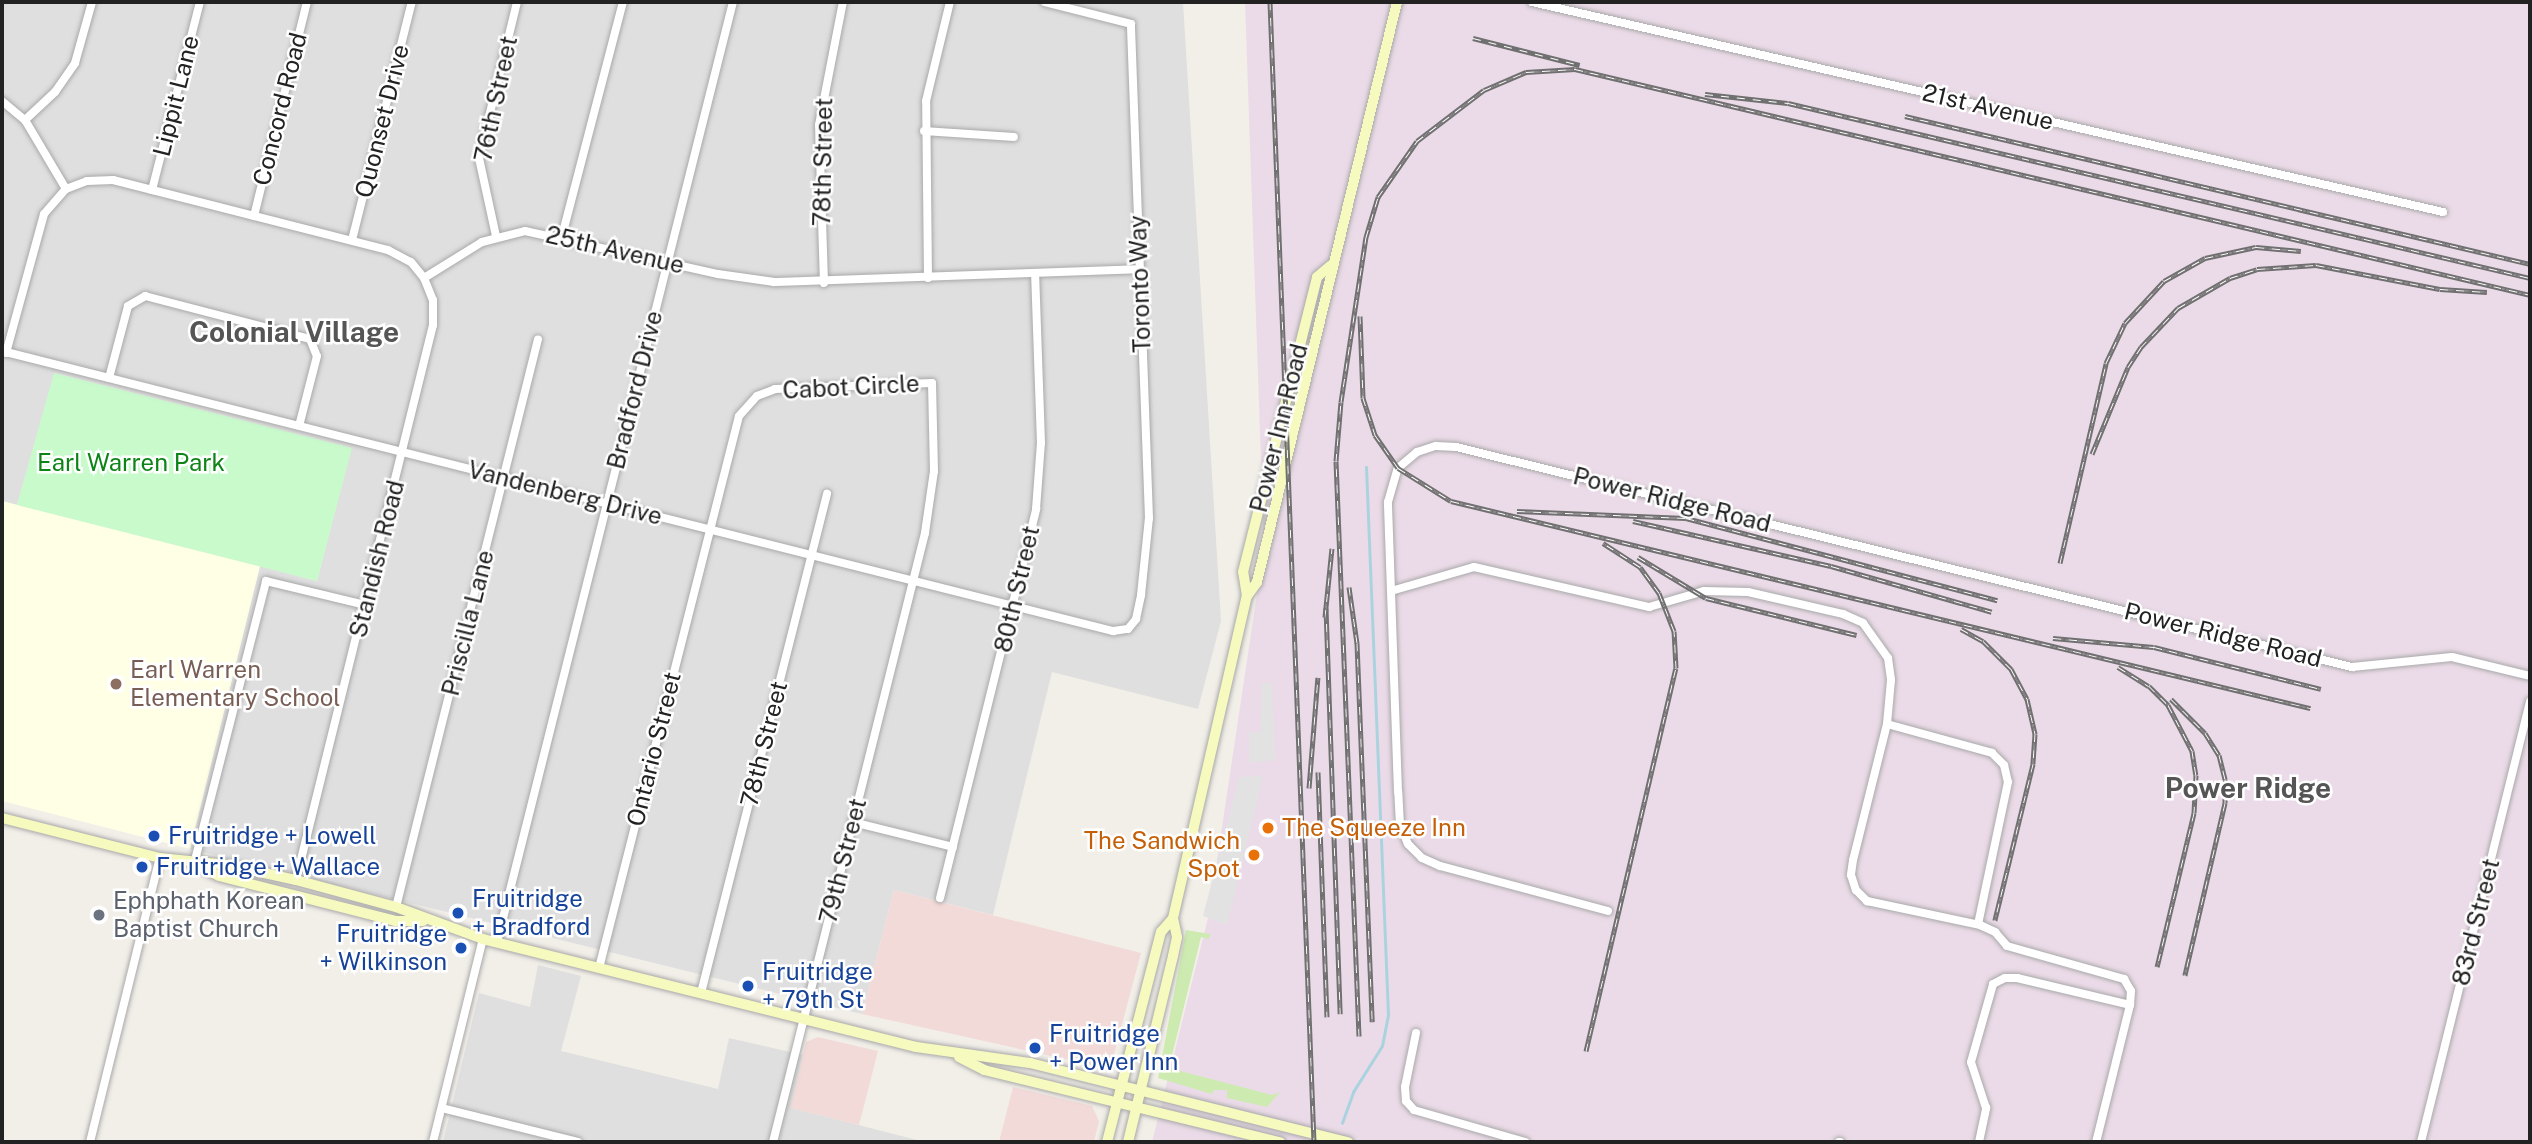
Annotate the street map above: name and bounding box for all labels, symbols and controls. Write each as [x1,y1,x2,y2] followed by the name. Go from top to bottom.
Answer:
[247,30,313,188] street label: Concord Road
[147,32,205,160] street label: Lippit Lane
[469,33,523,165] street label: 76th Street
[349,41,415,201] street label: Quonset Drive
[1920,78,2056,136] street label: 21st Avenue
[807,97,839,227] street label: 78th Street
[1123,214,1157,354] street label: Toronto Way
[543,220,687,280] street label: 25th Avenue
[601,308,669,472] street label: Bradford Drive
[189,315,399,349] district label: Colonial Village
[1244,341,1314,515] street label: Power Inn Road
[782,369,920,405] street label: Cabot Circle
[37,449,225,477] park label: Earl Warren Park
[465,455,665,531] street label: Vandenberg Drive
[1570,461,1774,539] street label: Power Ridge Road
[344,477,410,641] street label: Standish Road
[988,523,1046,655] street label: 80th Street
[436,547,500,699] street label: Priscilla Lane
[2121,596,2325,674] street label: Power Ridge Road
[130,656,341,712] place label: Earl Warren Elementary School
[621,669,687,829] street label: Ontario Street
[108,676,124,692] marker: Earl Warren Elementary School
[734,678,794,810] street label: 78th Street
[2165,771,2331,805] district label: Power Ridge
[814,795,872,927] street label: 79th Street
[1282,814,1466,842] place label: The Squeeze Inn
[1260,820,1276,836] marker: The Squeeze Inn
[168,822,377,850] place label: Fruitridge + Lowell
[1084,827,1240,883] place label: The Sandwich Spot
[146,828,162,844] marker: Fruitridge + Lowell
[1246,847,1262,863] marker: The Sandwich Spot
[156,853,381,881] place label: Fruitridge + Wallace
[2446,855,2506,989] street label: 83rd Street
[134,859,150,875] marker: Fruitridge + Wallace
[472,885,590,941] place label: Fruitridge + Bradford
[113,887,305,943] place label: Ephphath Korean Baptist Church
[450,905,466,921] marker: Fruitridge + Bradford
[91,907,107,923] marker: Ephphath Korean Baptist Church
[319,920,447,976] place label: Fruitridge + Wilkinson
[453,940,469,956] marker: Fruitridge + Wilkinson
[762,958,873,1014] place label: Fruitridge + 79th St
[740,978,756,994] marker: Fruitridge + 79th St
[1049,1020,1178,1076] place label: Fruitridge + Power Inn
[1027,1040,1043,1056] marker: Fruitridge + Power Inn

